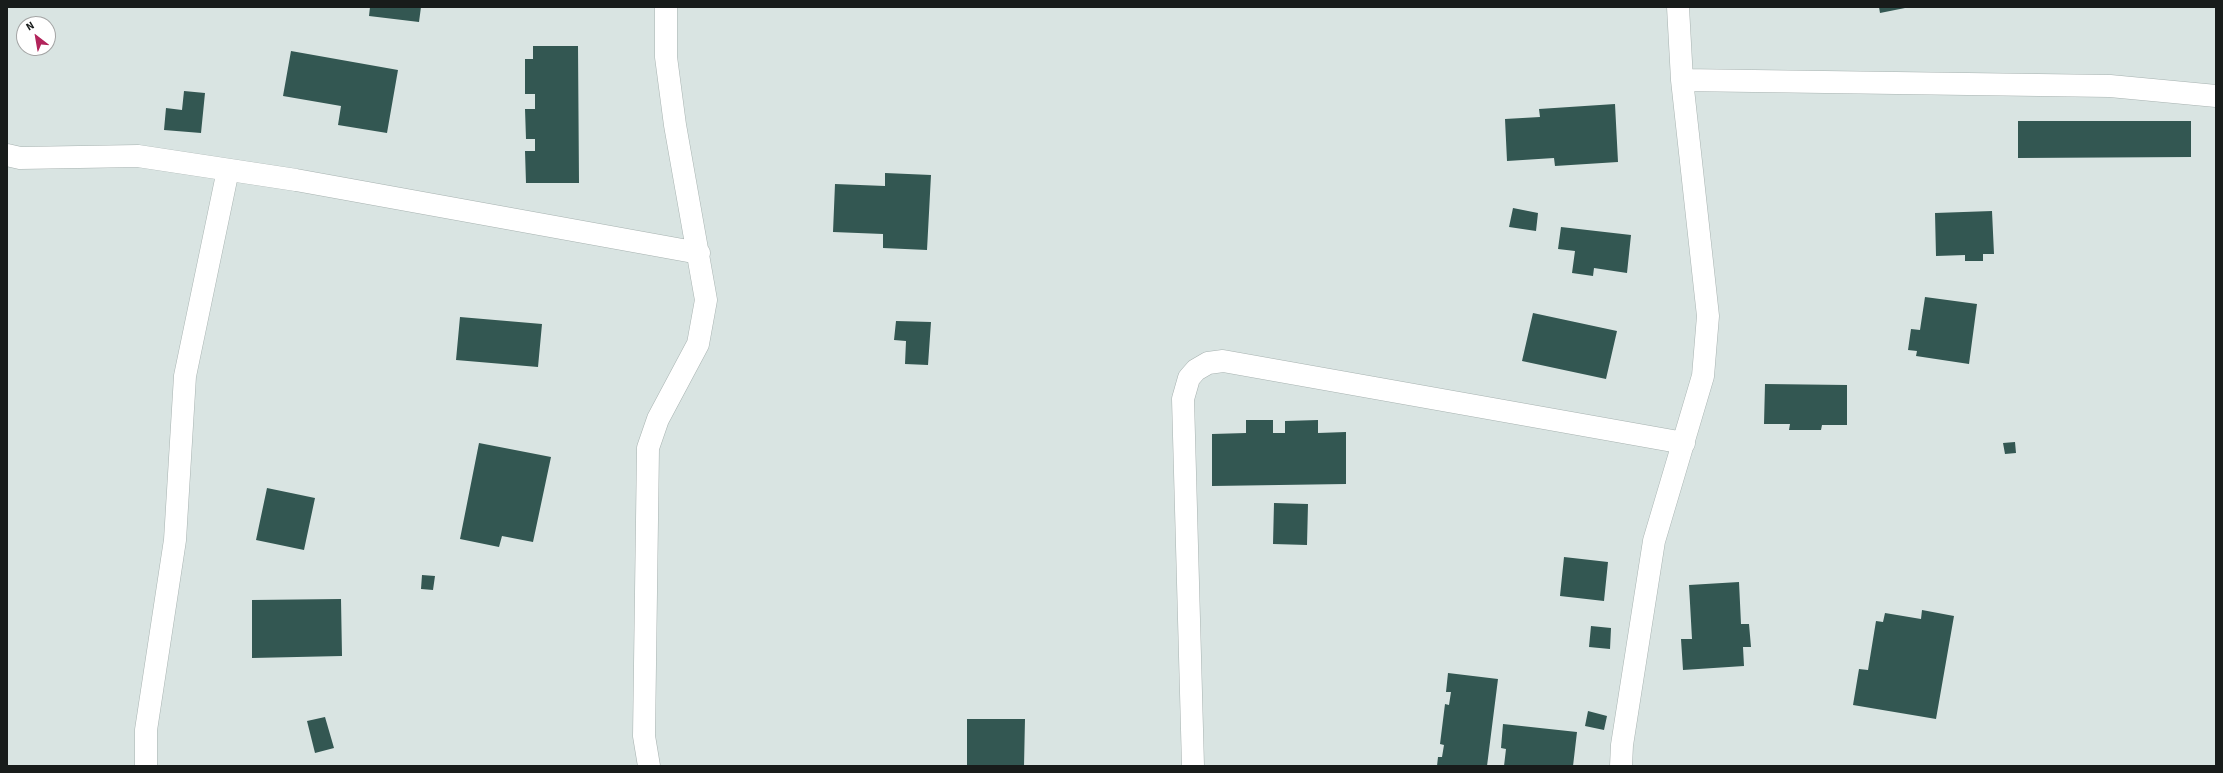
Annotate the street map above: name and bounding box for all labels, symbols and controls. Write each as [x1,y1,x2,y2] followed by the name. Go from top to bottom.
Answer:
[16,16,56,56] north arrow
[23,18,37,34] text: N

